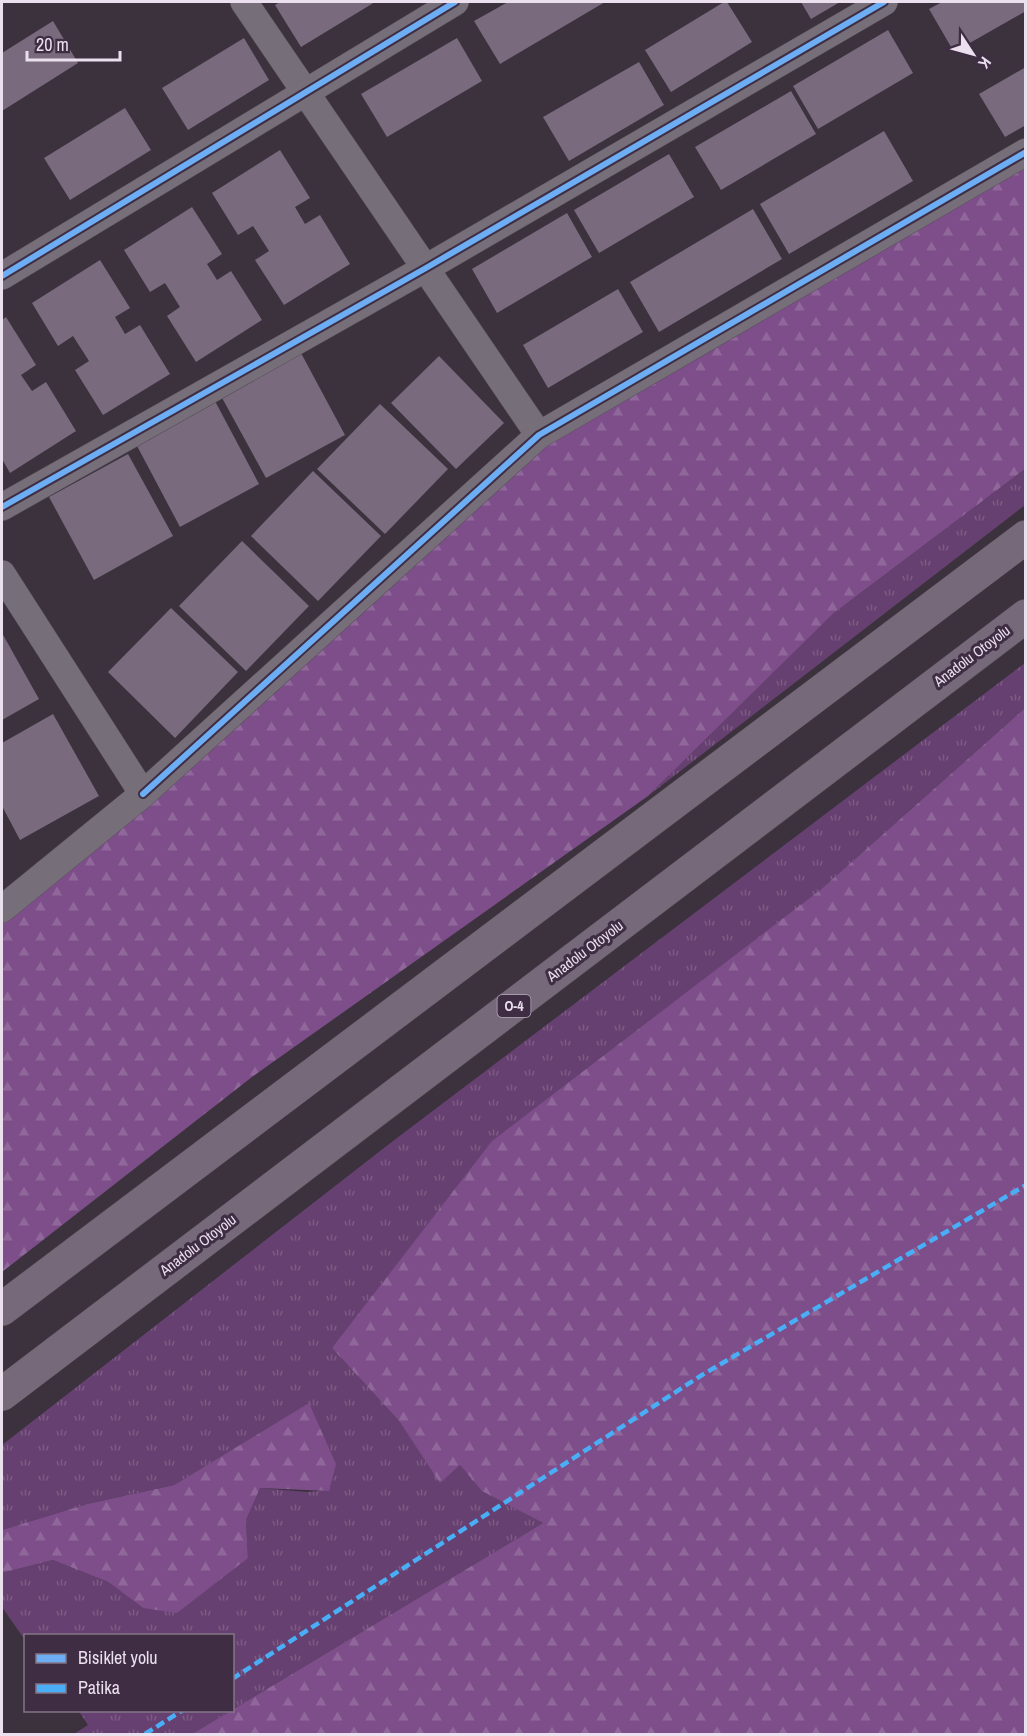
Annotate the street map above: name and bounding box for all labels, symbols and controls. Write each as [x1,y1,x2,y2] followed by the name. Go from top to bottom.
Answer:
[27,24,120,62] scale bar
[943,24,1003,84] north arrow
[36,32,69,57] text: 20 m
[973,53,997,74] text: K
[928,620,1014,692] street label: Anadolu Otoyolu
[541,915,627,987] street label: Anadolu Otoyolu
[498,995,530,1017] road number: O-4
[154,1209,240,1281] street label: Anadolu Otoyolu
[24,1634,234,1712] legend
[78,1645,158,1670] text: Bisiklet yolu
[78,1675,120,1700] text: Patika

